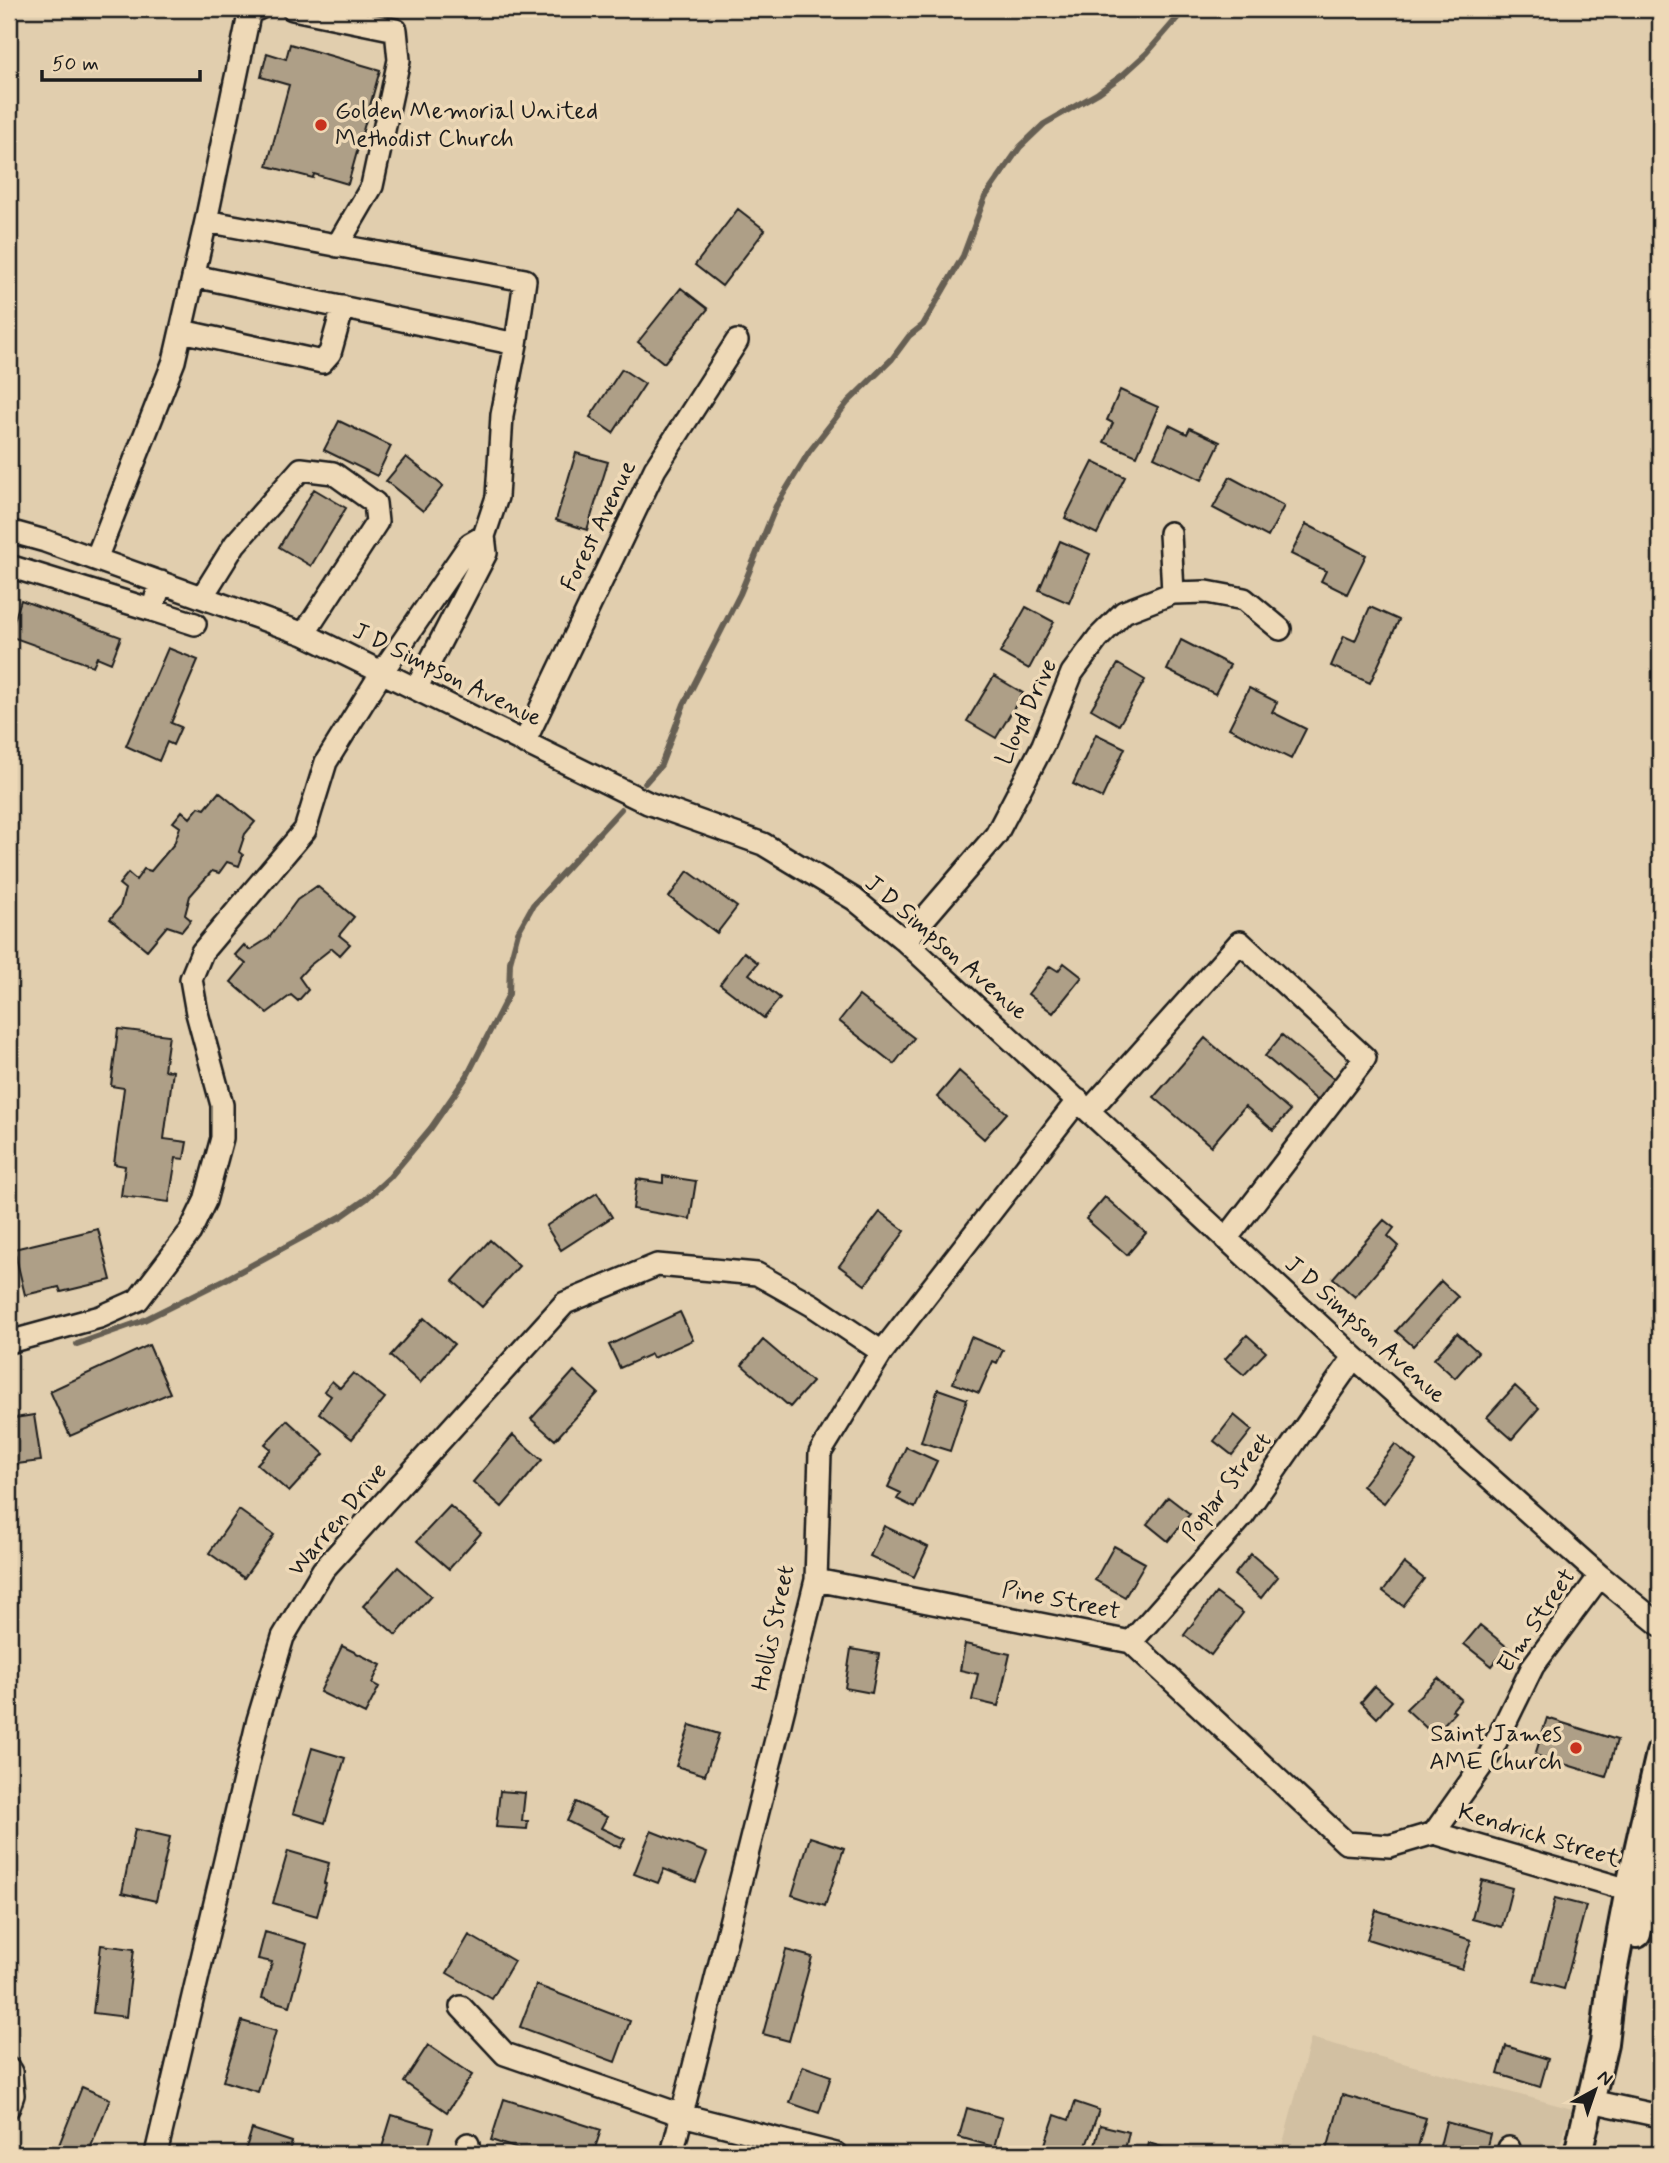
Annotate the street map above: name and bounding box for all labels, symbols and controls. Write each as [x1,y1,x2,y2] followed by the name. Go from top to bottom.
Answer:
[42,38,200,82] scale bar
[52,50,99,78] text: 50 m
[335,96,598,155] place label: Golden Memorial United Methodist Church
[313,117,329,133] marker: Golden Memorial United Methodist Church
[554,455,644,597] street label: Forest Avenue
[347,616,547,734] street label: J D Simpson Avenue
[989,654,1065,770] street label: Lloyd Drive
[858,868,1034,1028] street label: J D Simpson Avenue
[1278,1249,1452,1411] street label: J D Simpson Avenue
[1175,1426,1279,1548] street label: Poplar Street
[281,1457,395,1583] street label: Warren Drive
[746,1562,802,1694] street label: Hollis Street
[1491,1563,1583,1679] street label: Elm Street
[999,1574,1123,1628] street label: Pine Street
[1429,1719,1562,1778] place label: Saint James AME Church
[1568,1740,1584,1756] marker: Saint James AME Church
[1454,1797,1624,1875] street label: Kendrick Street
[1560,2054,1630,2124] north arrow
[1592,2064,1618,2092] text: N

